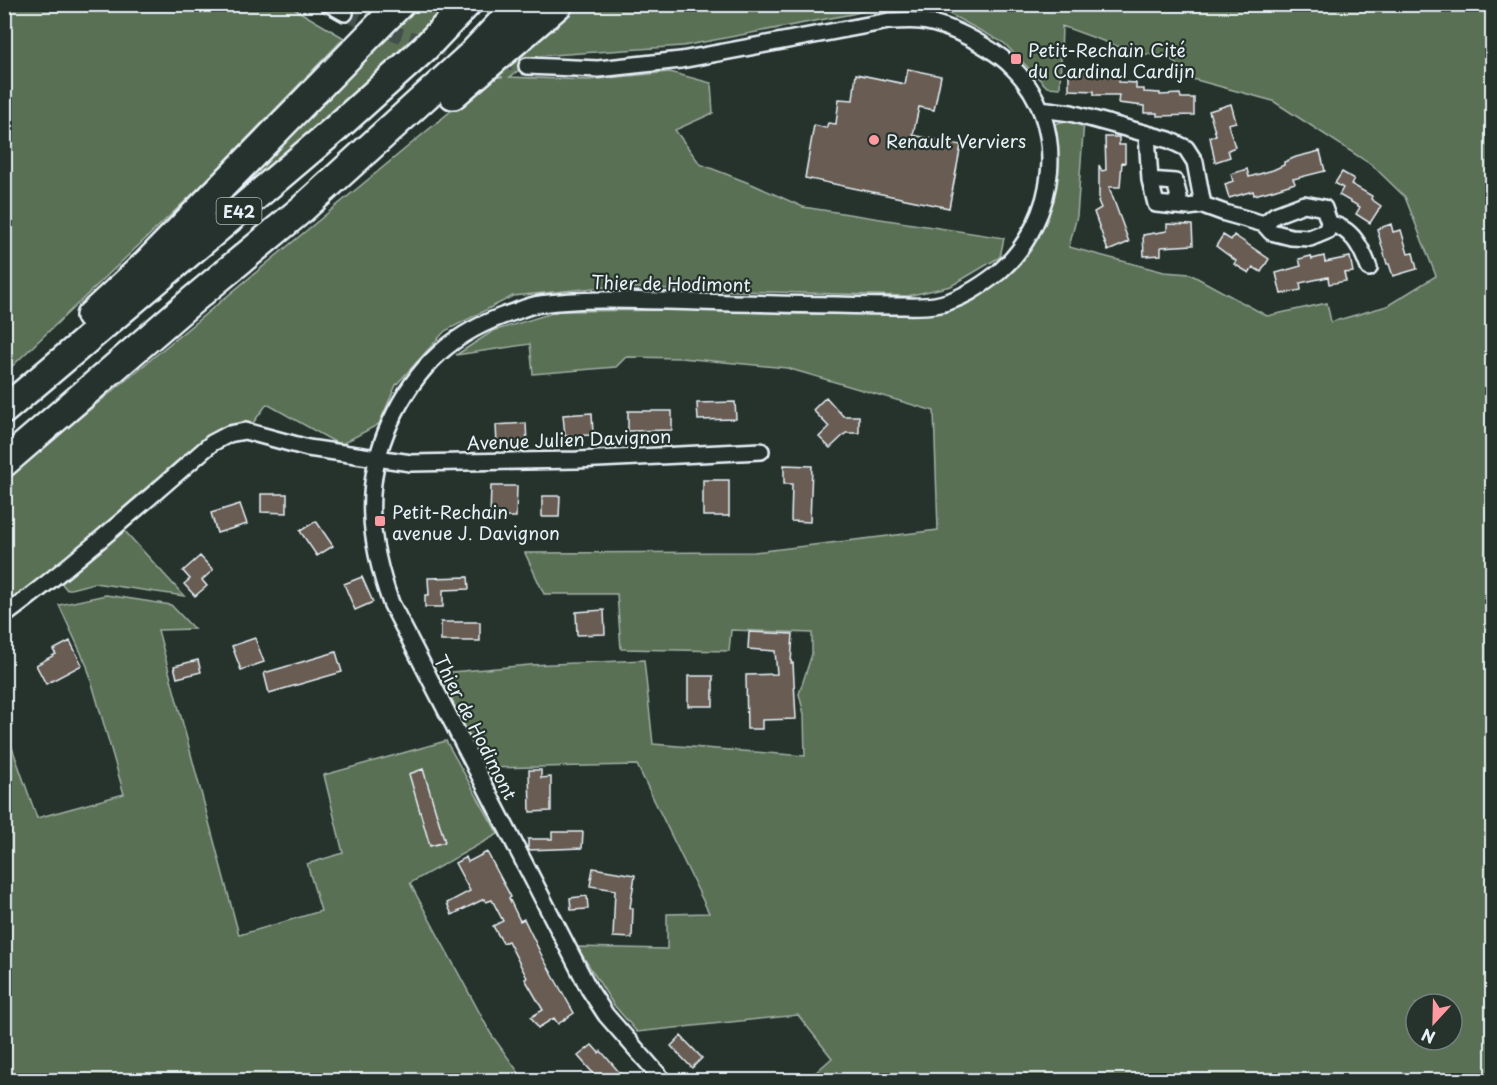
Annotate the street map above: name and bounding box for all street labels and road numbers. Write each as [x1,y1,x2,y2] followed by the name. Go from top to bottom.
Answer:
[216,198,262,224] road number: E42
[591,268,751,298] street label: Thier de Hodimont
[466,422,672,456] street label: Avenue Julien Davignon
[428,650,524,804] street label: Thier de Hodimont

